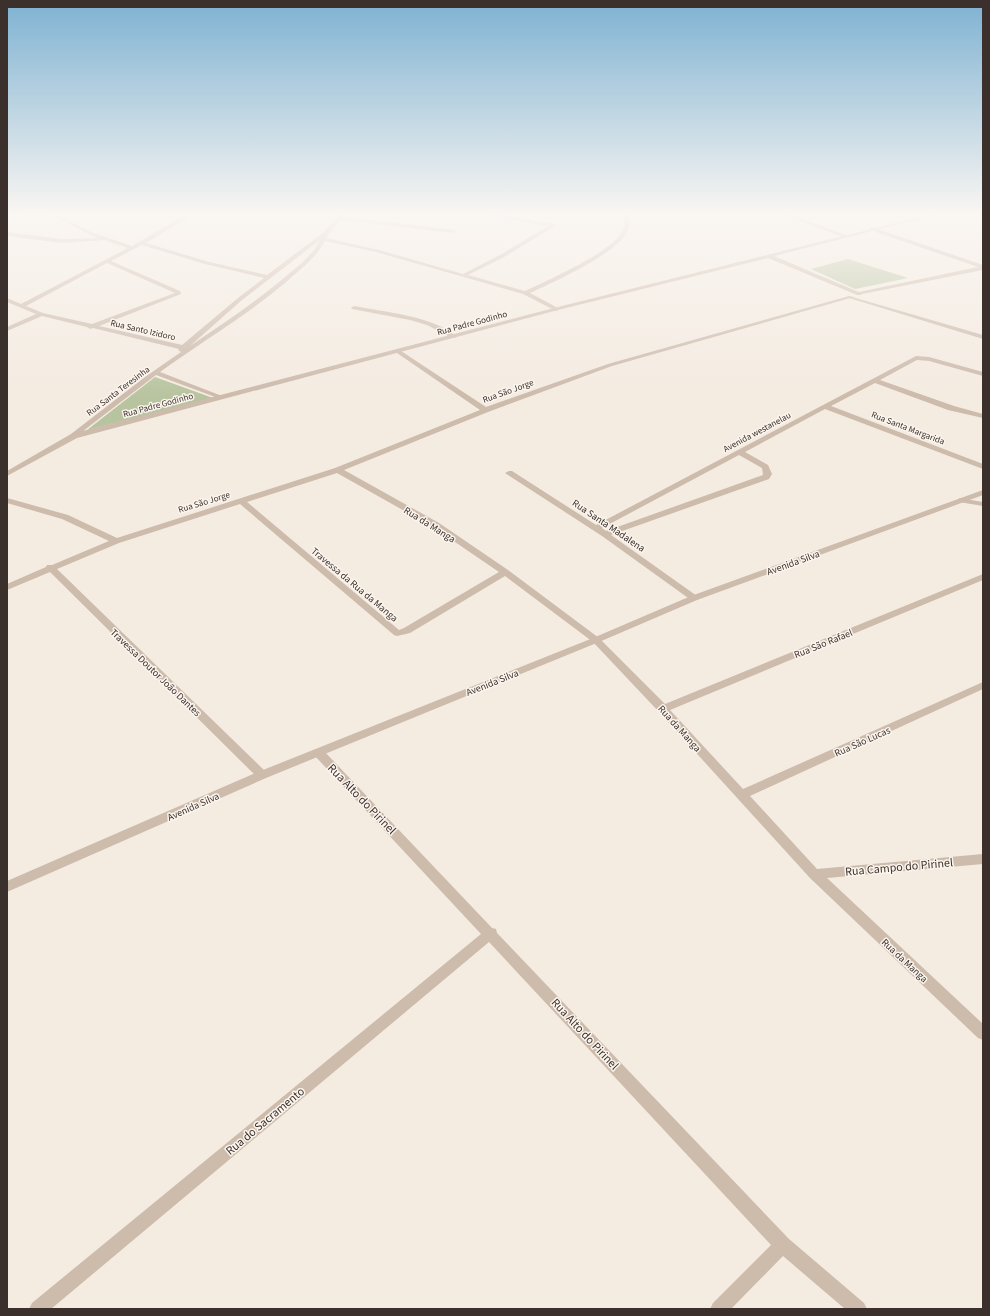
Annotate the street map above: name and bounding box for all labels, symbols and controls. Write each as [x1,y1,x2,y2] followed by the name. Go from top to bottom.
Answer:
[436,308,509,339] street label: Rua Padre Godinho
[109,317,177,344] street label: Rua Santo Izidoro
[84,363,153,420] street label: Rua Santa Teresinha
[481,376,536,407] street label: Rua São Jorge
[122,390,195,421] street label: Rua Padre Godinho
[869,408,946,448] street label: Rua Santa Margarida
[721,409,793,456] street label: Avenida westanelau
[177,488,232,517] street label: Rua São Jorge
[569,496,648,555] street label: Rua Santa Madalena
[401,503,458,546] street label: Rua da Manga
[308,544,401,625] street label: Travessa da Rua da Manga
[765,547,822,579] street label: Avenida Silva
[107,626,204,720] street label: Travessa Doutor João Dantes
[792,626,855,662] street label: Rua São Rafael
[464,666,521,700] street label: Avenida Silva
[654,702,704,755] street label: Rua da Manga
[832,723,893,760] street label: Rua São Lucas
[324,760,400,838] street label: Rua Alto do Pirinel
[165,789,222,825] street label: Avenida Silva
[844,854,954,881] street label: Rua Campo do Pirinel
[878,936,930,986] street label: Rua da Manga
[547,995,622,1074] street label: Rua Alto do Pirinel
[222,1083,308,1159] street label: Rua do Sacramento

